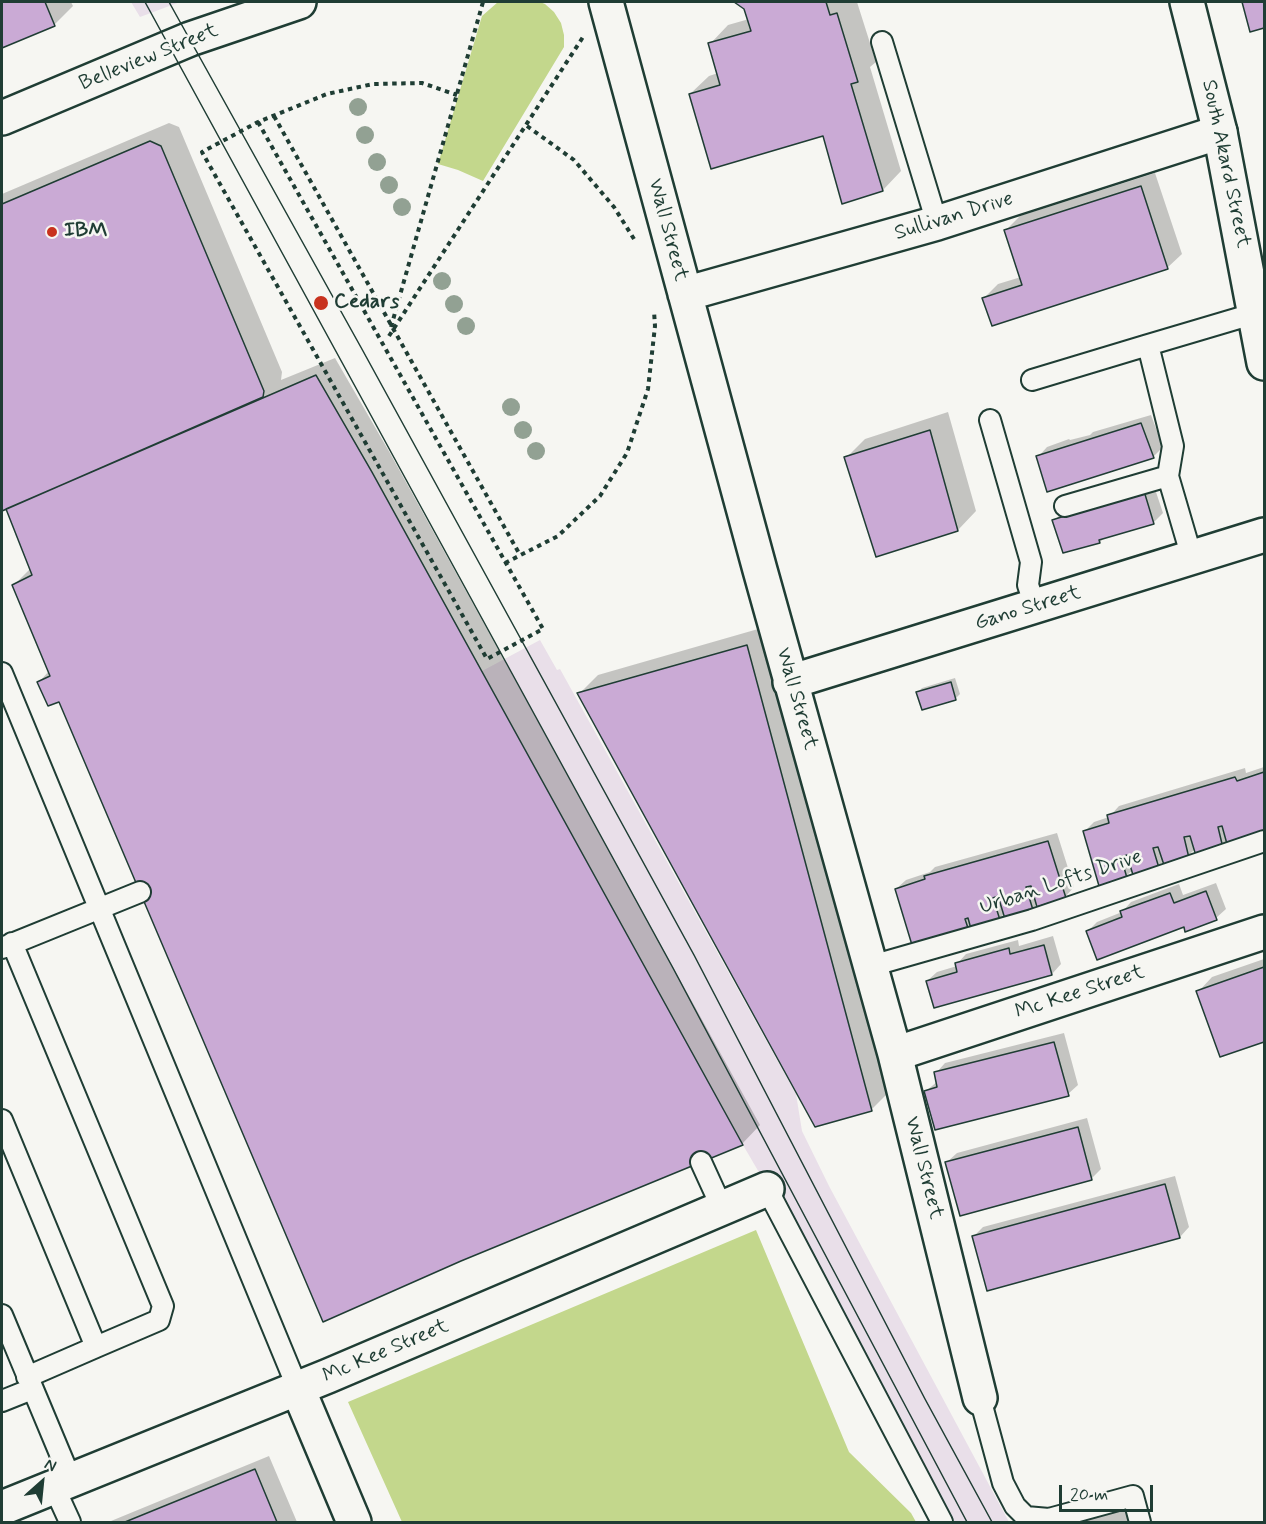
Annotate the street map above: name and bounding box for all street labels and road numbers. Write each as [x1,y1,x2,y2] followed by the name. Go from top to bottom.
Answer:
[76,19,222,97] street label: Belleview Street
[1195,78,1255,250] street label: South Akard Street
[641,176,693,284] street label: Wall Street
[892,187,1016,247] street label: Sullivan Drive
[972,581,1084,637] street label: Gano Street
[769,645,823,753] street label: Wall Street
[977,845,1145,921] street label: Urban Lofts Drive
[1012,960,1148,1026] street label: Mc Kee Street
[898,1114,948,1222] street label: Wall Street
[319,1314,453,1390] street label: Mc Kee Street

